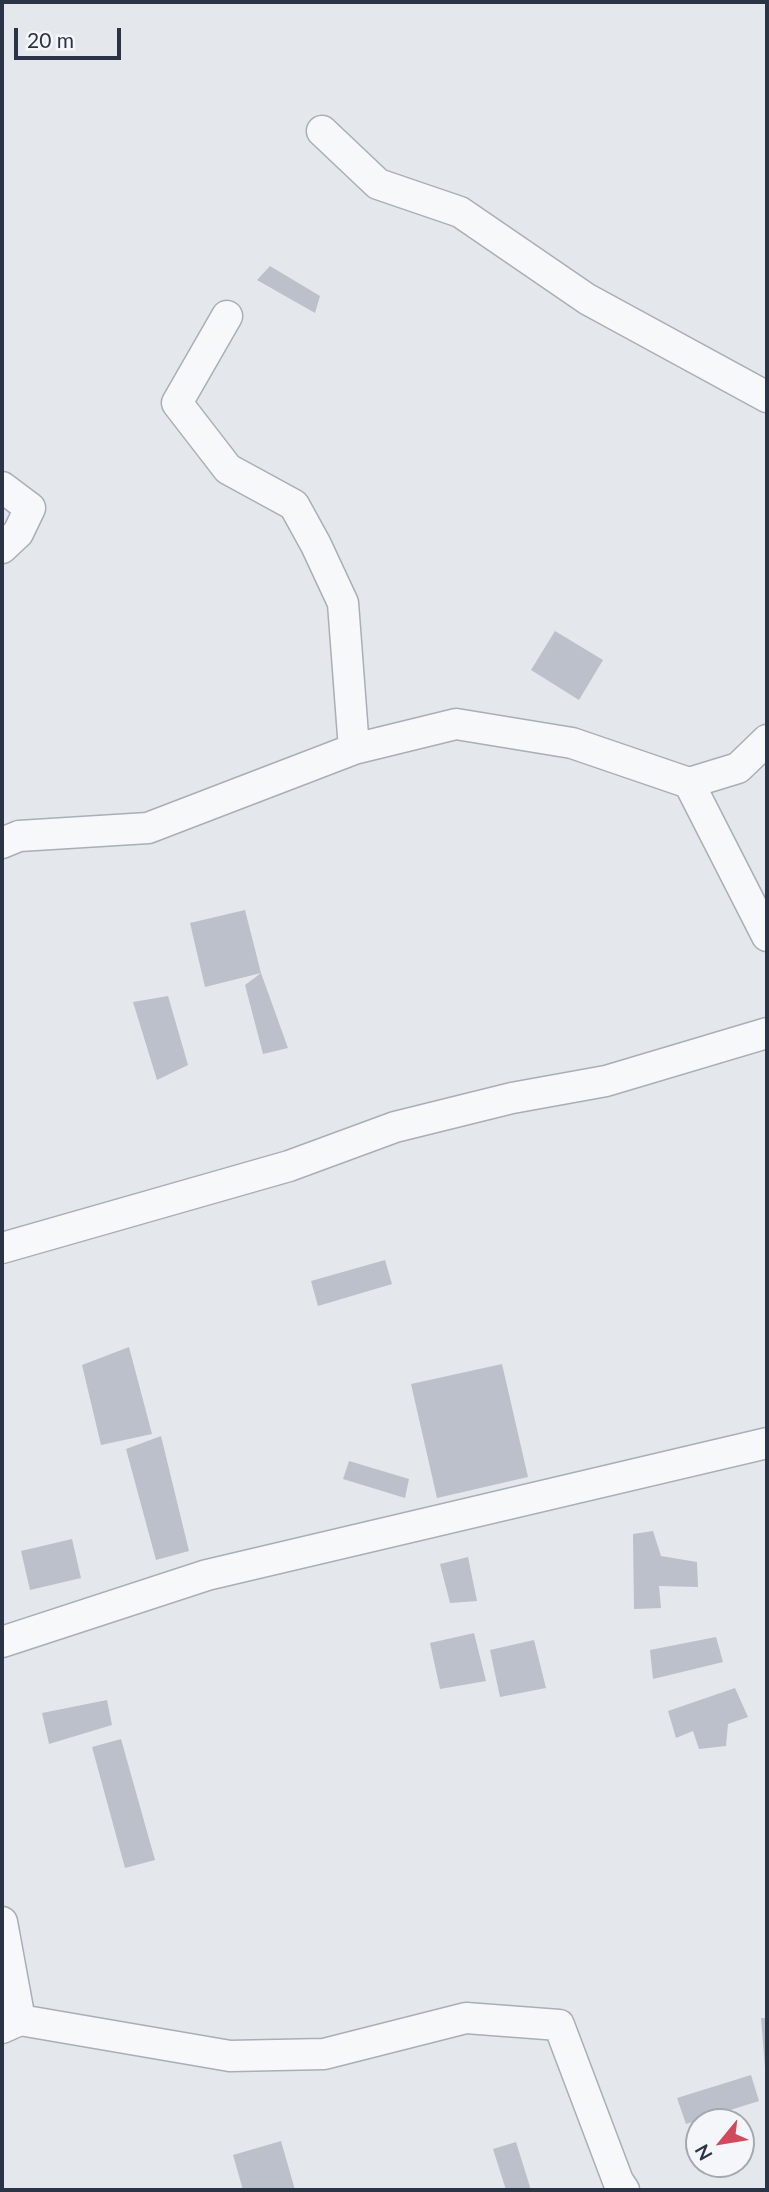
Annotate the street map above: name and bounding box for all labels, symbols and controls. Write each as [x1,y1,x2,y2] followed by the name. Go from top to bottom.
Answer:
[18,14,124,58] scale bar
[27,27,74,52] text: 20 m
[685,2108,755,2178] north arrow
[689,2141,717,2165] text: N

